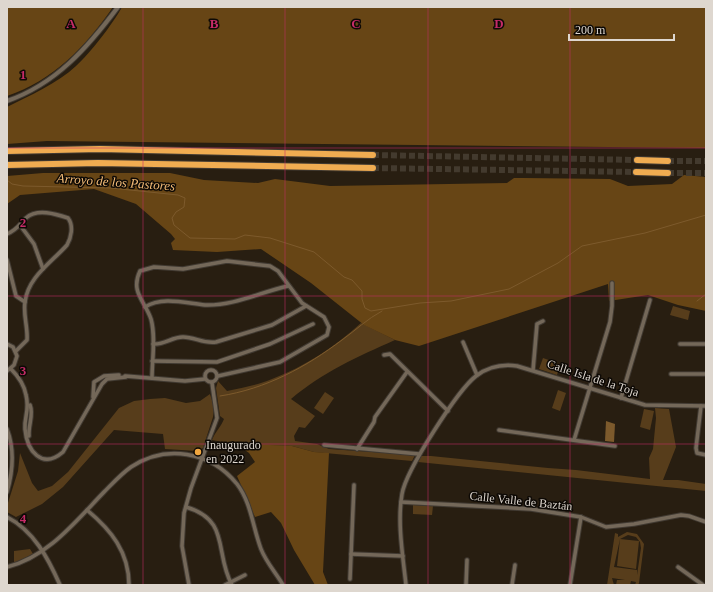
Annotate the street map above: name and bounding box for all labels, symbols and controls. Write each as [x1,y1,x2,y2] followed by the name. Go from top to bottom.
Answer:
[66,16,76,31] text: A
[210,16,219,31] text: B
[351,16,361,31] text: C
[494,16,504,31] text: D
[569,16,674,42] scale bar
[575,23,606,37] text: 200 m
[20,67,26,82] text: 1
[55,170,176,194] water label: Arroyo de los Pastores
[20,215,26,230] text: 2
[545,357,641,400] street label: Calle Isla de la Toja
[20,363,27,378] text: 3
[206,438,261,466] place label: Inaugurado en 2022
[193,447,203,457] marker: Inaugurado en 2022
[469,489,573,513] street label: Calle Valle de Baztán
[20,511,27,526] text: 4

